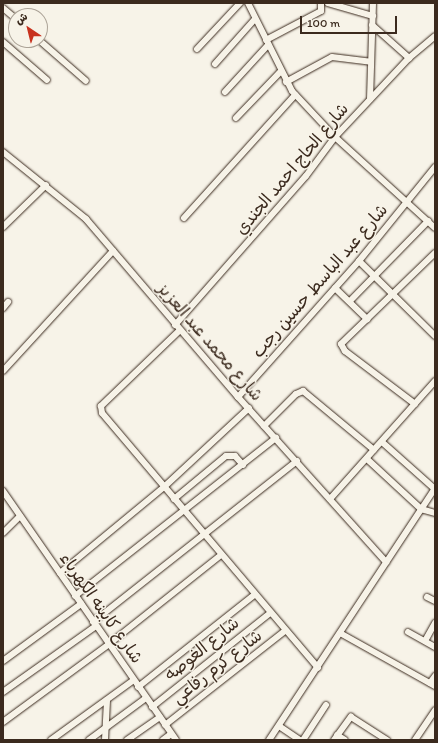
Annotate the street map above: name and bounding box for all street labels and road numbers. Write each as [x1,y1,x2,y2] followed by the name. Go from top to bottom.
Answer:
[231,99,353,239] street label: شارع الحاج احمد الجندي
[248,200,392,362] street label: شارع عبد الباسط حسين رجب
[153,279,267,405] street label: شارع محمد عبد العزيز
[55,549,147,667] street label: شارع كابينه الكهرباء
[161,613,243,685] street label: شارع الغوصه
[168,626,266,708] street label: شارع كرم رفاعي

